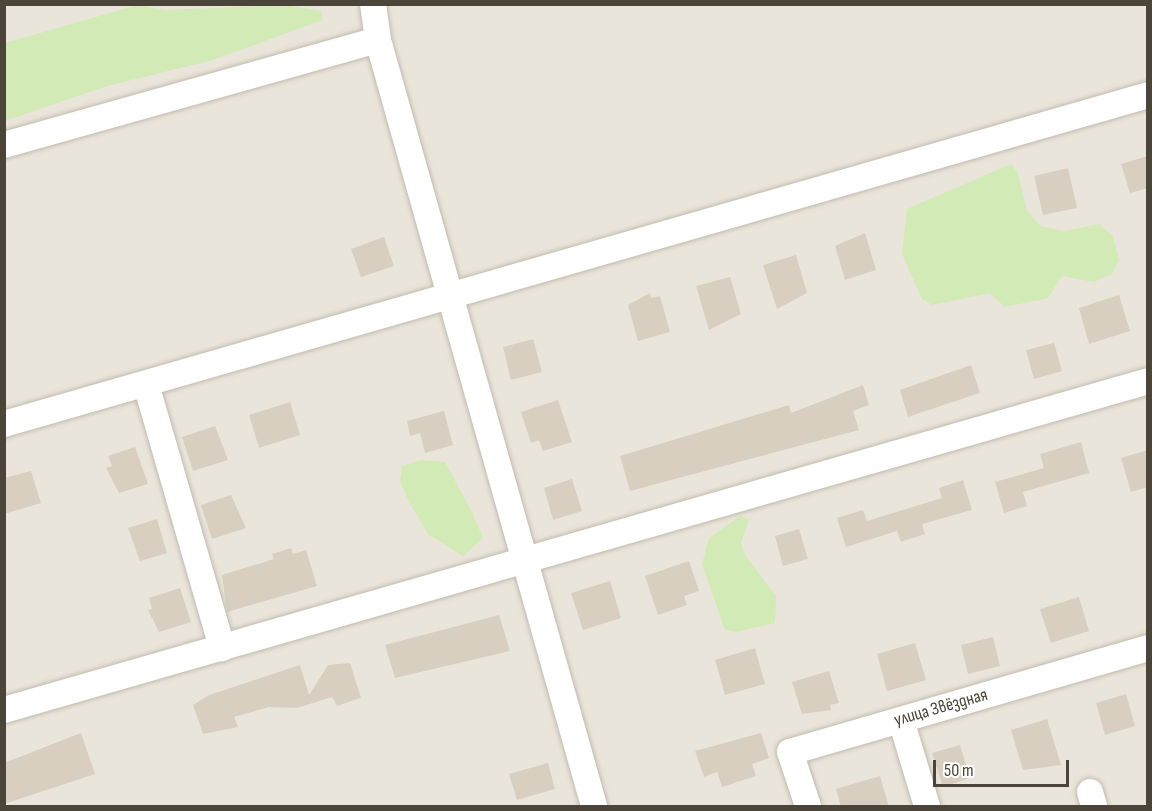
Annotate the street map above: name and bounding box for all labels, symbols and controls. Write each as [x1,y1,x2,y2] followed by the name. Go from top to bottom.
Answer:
[892,684,990,732] street label: улица Звёздная
[936,748,1072,786] scale bar
[944,760,974,781] text: 50 m

